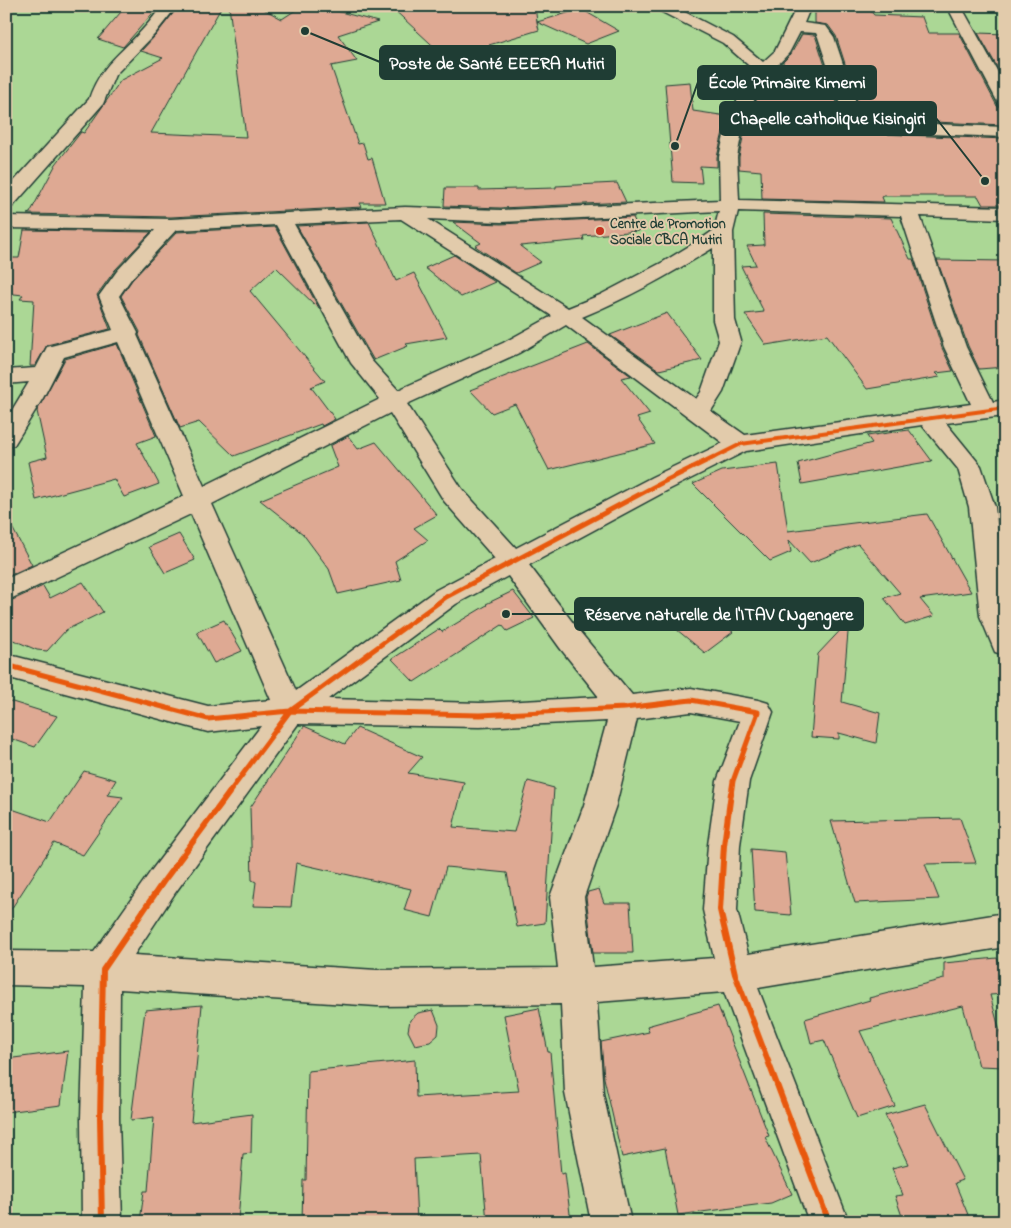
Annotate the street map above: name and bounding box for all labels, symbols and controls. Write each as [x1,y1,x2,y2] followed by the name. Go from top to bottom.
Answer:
[380,46,615,79] callout: Poste de Santé EEERA Mutiri
[389,52,605,78] text: Poste de Santé EEERA Mutiri
[698,66,876,99] callout: École Primaire Kimemi
[708,71,866,97] text: École Primaire Kimemi
[720,102,936,135] callout: Chapelle catholique Kisingiri
[730,107,926,134] text: Chapelle catholique Kisingiri
[610,214,726,251] place label: Centre de Promotion Sociale CBCA Mutiri
[594,225,606,237] marker: Centre de Promotion Sociale CBCA Mutiri
[575,598,863,630] callout: Réserve naturelle de l'ITAV (Ngengere
[585,603,854,630] text: Réserve naturelle de l'ITAV (Ngengere

